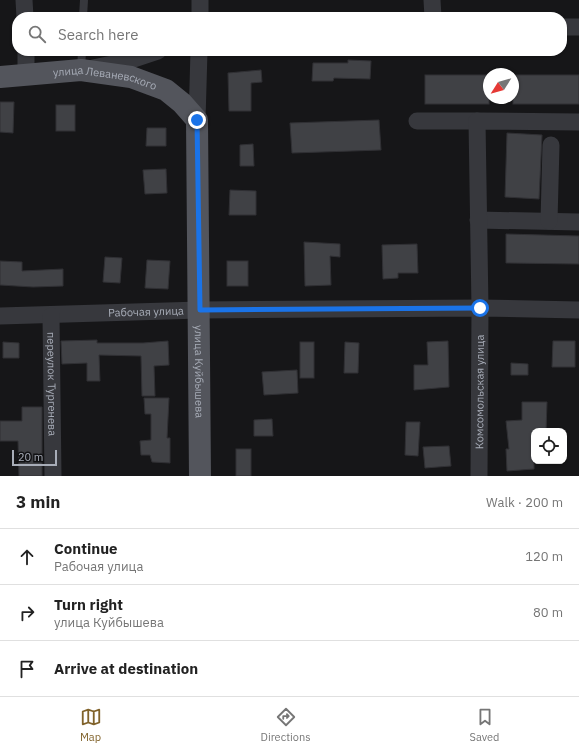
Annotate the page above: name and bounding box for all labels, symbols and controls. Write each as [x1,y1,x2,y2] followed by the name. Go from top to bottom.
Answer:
[12,12,567,56] search box
[26,23,48,45] icon: search
[58,25,138,44] text: Search here
[52,63,159,93] street label: улица Леваневского
[483,68,519,104] north arrow
[188,111,206,129] route end
[471,299,489,317] route start
[108,303,184,320] street label: Рабочая улица
[192,325,207,418] street label: улица Куйбышева
[44,332,60,436] street label: переулок Тургенева
[472,335,487,449] street label: Комсомольская улица
[531,428,567,464] map controls
[531,428,567,464] button: locate
[12,448,57,467] scale bar
[18,450,43,464] text: 20 m
[16,491,60,513] text: 3 min
[486,494,563,511] text: Walk · 200 m
[54,539,118,558] text: Continue
[16,546,38,568] icon: ahead
[525,548,563,565] text: 120 m
[54,558,143,575] text: Рабочая улица
[54,595,123,614] text: Turn right
[16,602,38,624] icon: right
[533,604,563,621] text: 80 m
[54,614,164,631] text: улица Куйбышева
[16,658,38,680] icon: arrive
[54,659,198,678] text: Arrive at destination
[80,706,102,744] tab: Map
[261,706,311,744] tab: Directions
[470,706,499,744] tab: Saved

